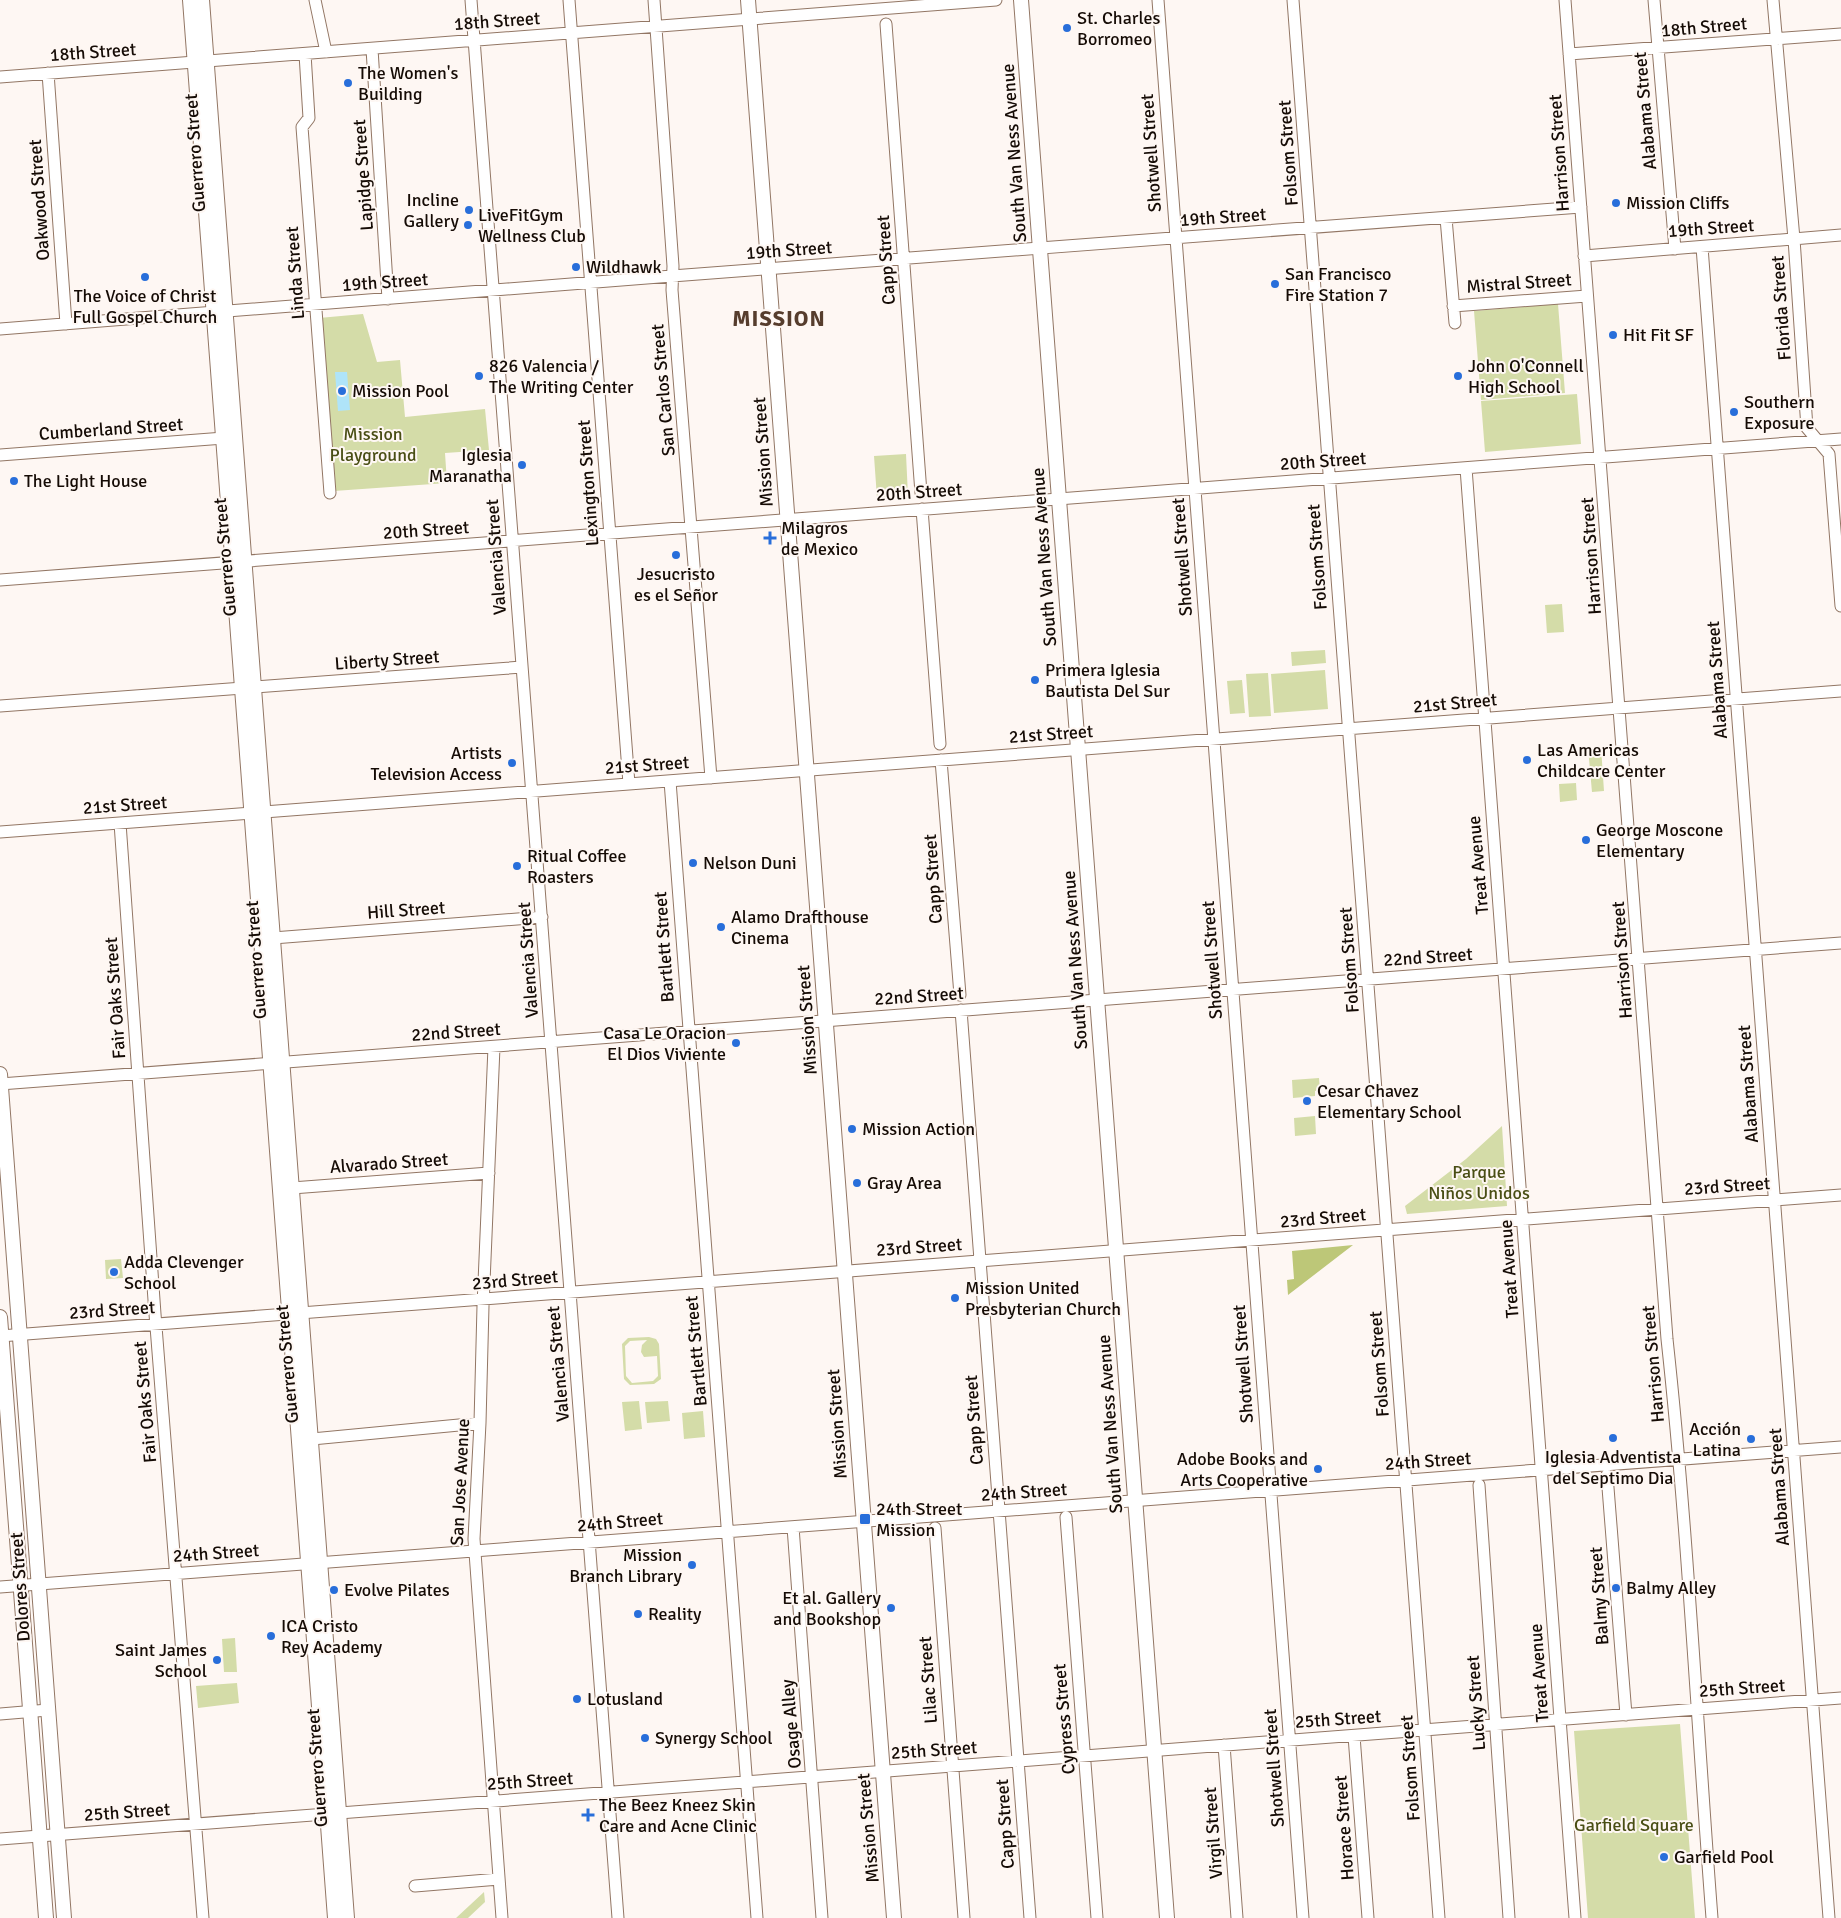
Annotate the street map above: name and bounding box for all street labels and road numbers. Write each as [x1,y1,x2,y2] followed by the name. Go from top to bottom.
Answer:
[453,7,541,35] street label: 18th Street
[1660,12,1748,42] street label: 18th Street
[49,38,137,66] street label: 18th Street
[1629,51,1661,171] street label: Alabama Street
[997,63,1031,243] street label: South Van Ness Avenue
[180,93,210,213] street label: Guerrero Street
[1136,93,1166,213] street label: Shotwell Street
[1544,94,1574,212] street label: Harrison Street
[1273,99,1303,207] street label: Folsom Street
[348,119,378,231] street label: Lapidge Street
[24,139,54,261] street label: Oakwood Street
[1179,203,1267,231] street label: 19th Street
[872,214,900,306] street label: Capp Street
[1667,214,1755,242] street label: 19th Street
[281,226,309,320] street label: Linda Street
[745,236,833,264] street label: 19th Street
[1766,255,1796,361] street label: Florida Street
[341,268,429,296] street label: 19th Street
[1466,268,1572,298] street label: Mistral Street
[646,323,680,457] street label: San Carlos Street
[748,396,778,508] street label: Mission Street
[38,413,184,445] street label: Cumberland Street
[573,419,603,547] street label: Lexington Street
[1279,447,1367,475] street label: 20th Street
[1027,467,1061,647] street label: South Van Ness Avenue
[875,478,963,506] street label: 20th Street
[209,497,241,617] street label: Guerrero Street
[1167,497,1197,617] street label: Shotwell Street
[1576,497,1606,615] street label: Harrison Street
[481,498,511,616] street label: Valencia Street
[1302,503,1332,611] street label: Folsom Street
[382,516,470,544] street label: 20th Street
[1702,620,1732,740] street label: Alabama Street
[334,645,440,675] street label: Liberty Street
[1412,688,1498,718] street label: 21st Street
[1008,720,1094,748] street label: 21st Street
[604,751,690,779] street label: 21st Street
[82,791,168,819] street label: 21st Street
[1463,815,1493,915] street label: Treat Avenue
[919,833,947,925] street label: Capp Street
[1058,870,1092,1050] street label: South Van Ness Avenue
[649,891,679,1003] street label: Bartlett Street
[366,896,446,924] street label: Hill Street
[241,900,271,1020] street label: Guerrero Street
[1197,900,1227,1020] street label: Shotwell Street
[513,901,543,1019] street label: Valencia Street
[1607,901,1637,1019] street label: Harrison Street
[1334,906,1364,1014] street label: Folsom Street
[100,936,130,1060] street label: Fair Oaks Street
[1383,943,1473,971] street label: 22nd Street
[792,964,822,1076] street label: Mission Street
[874,982,964,1010] street label: 22nd Street
[411,1018,501,1046] street label: 22nd Street
[1733,1024,1763,1144] street label: Alabama Street
[329,1148,449,1178] street label: Alvarado Street
[1683,1172,1771,1200] street label: 23rd Street
[1279,1203,1367,1233] street label: 23rd Street
[1495,1219,1523,1319] street label: Treat Avenue
[875,1233,963,1261] street label: 23rd Street
[471,1265,559,1295] street label: 23rd Street
[680,1295,712,1407] street label: Bartlett Street
[68,1296,156,1324] street label: 23rd Street
[271,1304,303,1424] street label: Guerrero Street
[1228,1304,1258,1424] street label: Shotwell Street
[1637,1304,1669,1424] street label: Harrison Street
[542,1305,574,1423] street label: Valencia Street
[1364,1310,1394,1418] street label: Folsom Street
[1093,1334,1127,1514] street label: South Van Ness Avenue
[129,1340,161,1464] street label: Fair Oaks Street
[822,1368,852,1480] street label: Mission Street
[960,1374,988,1466] street label: Capp Street
[446,1418,474,1546] street label: San Jose Avenue
[1764,1427,1794,1547] street label: Alabama Street
[1384,1447,1472,1475] street label: 24th Street
[980,1478,1068,1506] street label: 24th Street
[576,1507,664,1537] street label: 24th Street
[5,1532,35,1642] street label: Dolores Street
[172,1539,260,1567] street label: 24th Street
[1585,1546,1613,1646] street label: Balmy Street
[1525,1623,1553,1723] street label: Treat Avenue
[914,1636,942,1724] street label: Lilac Street
[1462,1655,1490,1751] street label: Lucky Street
[1048,1663,1080,1775] street label: Cypress Street
[1698,1674,1786,1702] street label: 25th Street
[776,1678,806,1770] street label: Osage Alley
[1294,1705,1382,1733] street label: 25th Street
[302,1708,332,1828] street label: Guerrero Street
[1259,1708,1289,1828] street label: Shotwell Street
[1395,1714,1425,1822] street label: Folsom Street
[890,1736,978,1764] street label: 25th Street
[486,1767,574,1795] street label: 25th Street
[852,1772,884,1884] street label: Mission Street
[1329,1775,1359,1881] street label: Horace Street
[991,1778,1019,1870] street label: Capp Street
[1199,1786,1227,1880] street label: Virgil Street
[83,1798,171,1826] street label: 25th Street

